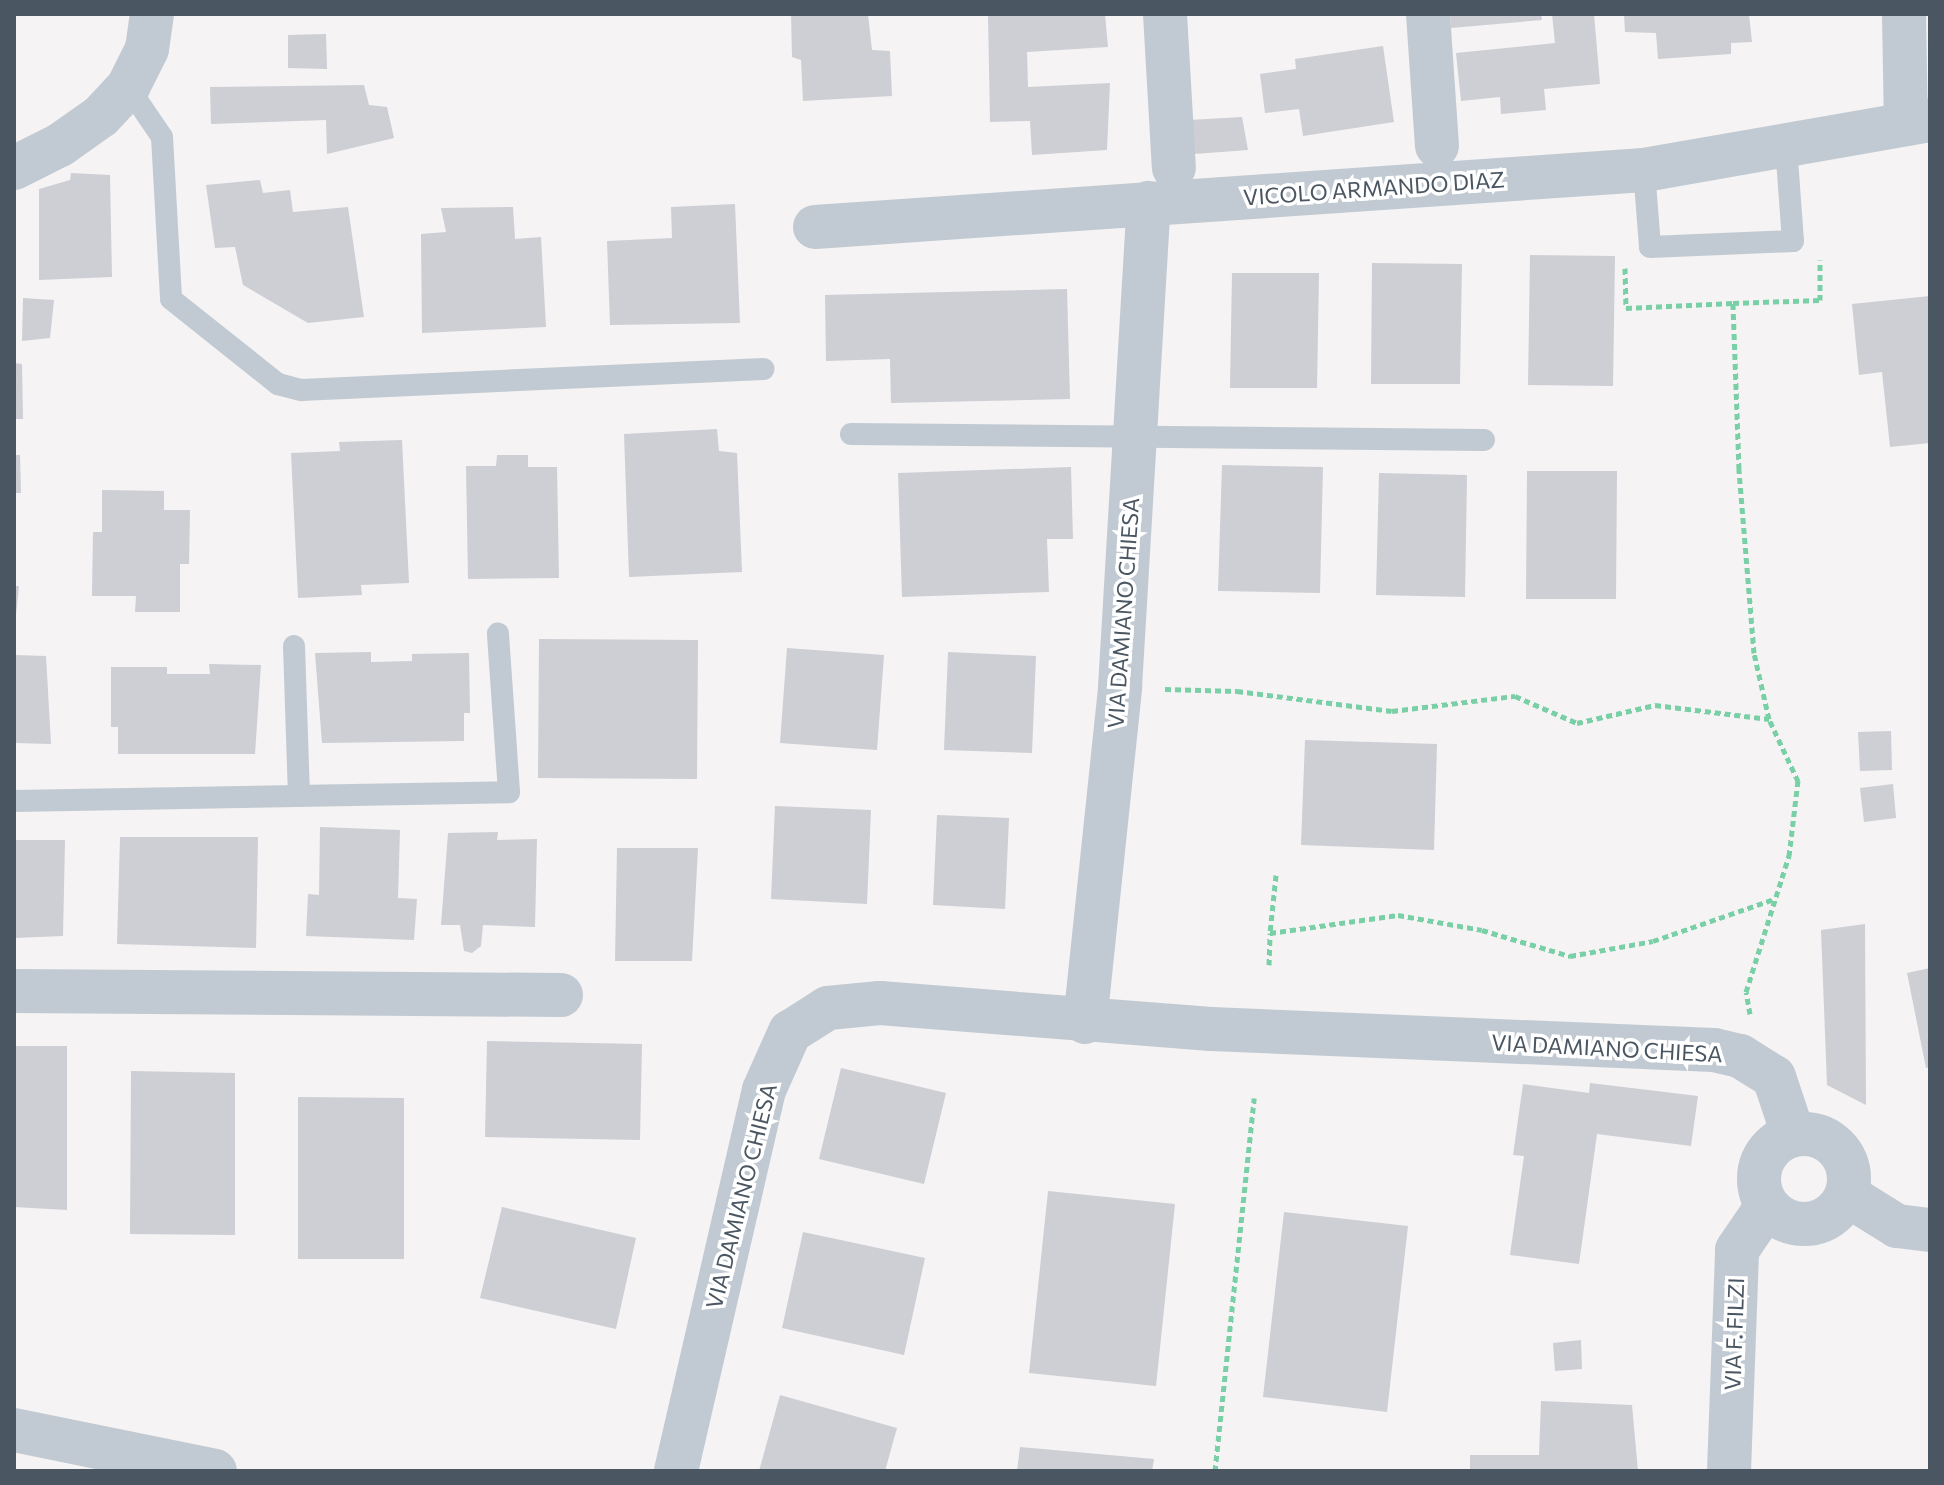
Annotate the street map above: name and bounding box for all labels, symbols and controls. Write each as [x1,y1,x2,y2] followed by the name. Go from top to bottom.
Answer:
[1242,166,1506,210] street label: VICOLO ARMANDO DIAZ
[1102,497,1144,729] street label: VIA DAMIANO CHIESA
[1491,1029,1723,1067] street label: VIA DAMIANO CHIESA
[700,1081,782,1311] street label: VIA DAMIANO CHIESA
[1719,1277,1749,1391] street label: VIA F. FILZI

